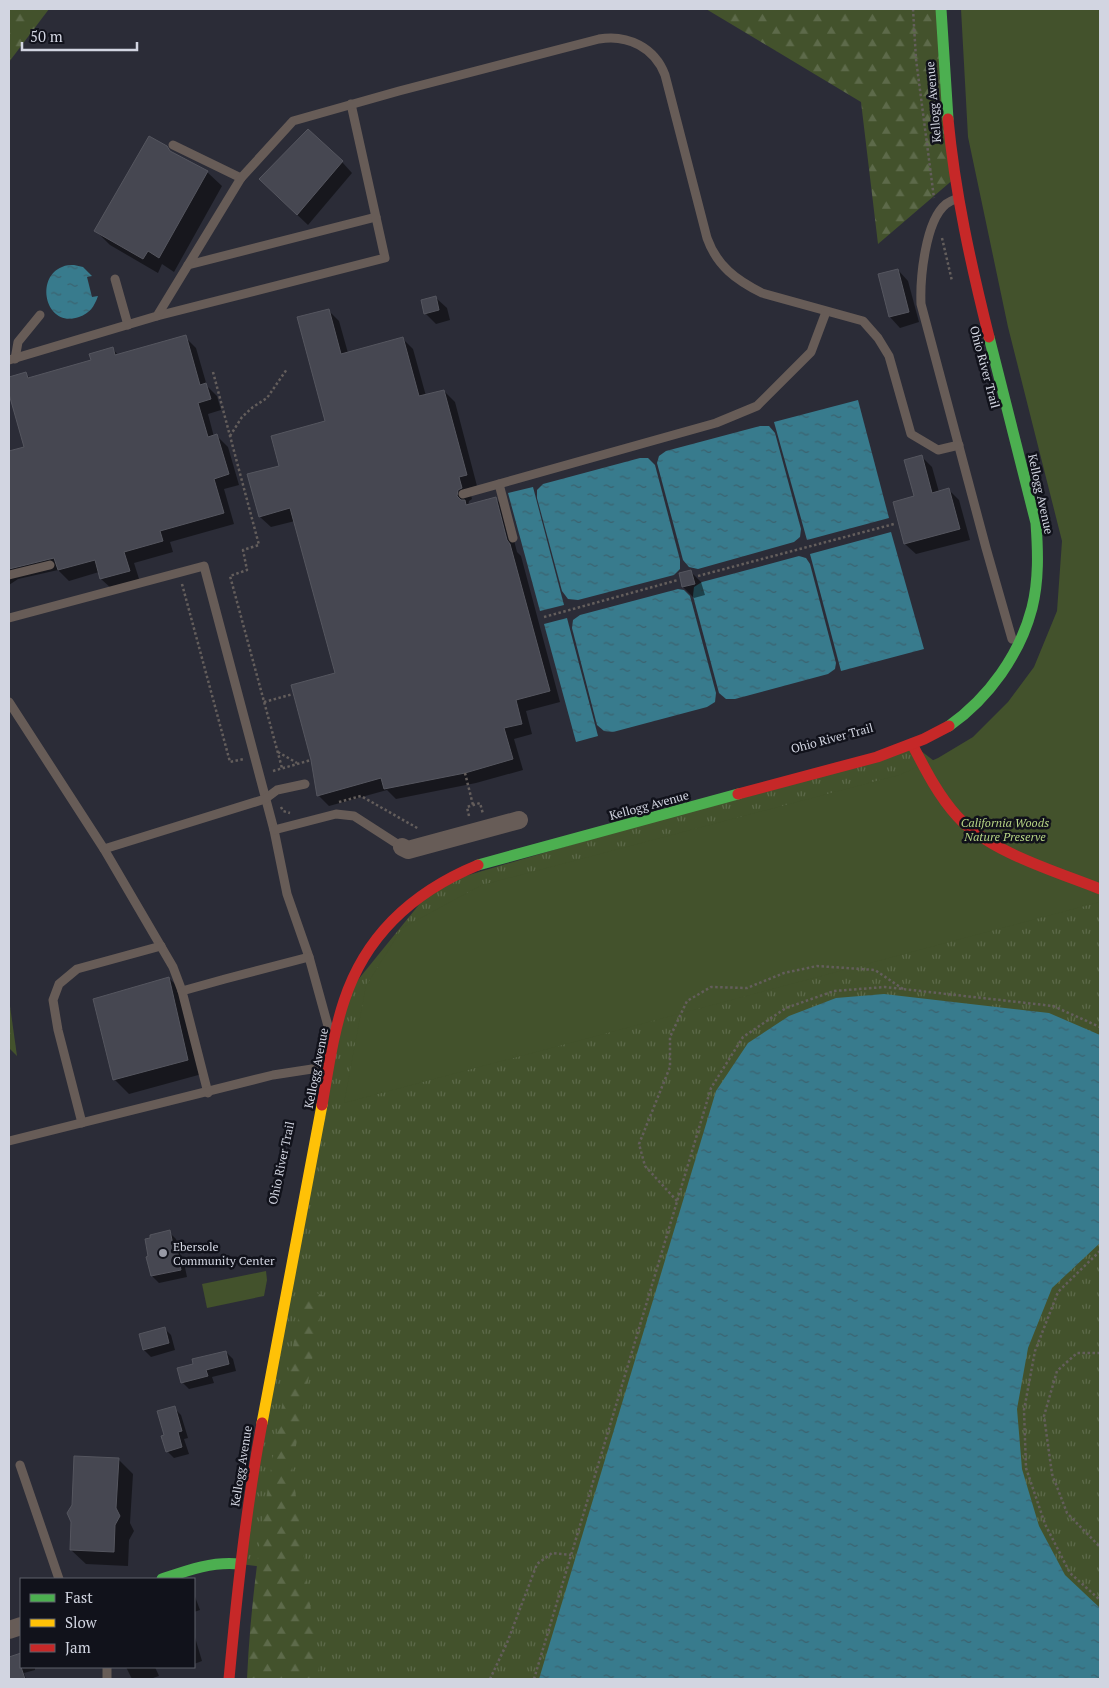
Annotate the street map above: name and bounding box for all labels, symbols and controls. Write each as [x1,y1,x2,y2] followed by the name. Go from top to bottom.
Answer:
[22,20,138,52] scale bar
[30,26,63,46] text: 50 m
[922,61,944,143] street label: Kellogg Avenue
[967,324,1003,410] street label: Ohio River Trail
[1025,452,1057,536] street label: Kellogg Avenue
[789,720,875,756] street label: Ohio River Trail
[608,787,690,823] street label: Kellogg Avenue
[961,815,1049,844] park label: California Woods Nature Preserve
[301,1026,331,1110] street label: Kellogg Avenue
[265,1120,297,1206] street label: Ohio River Trail
[173,1239,275,1268] place label: Ebersole Community Center
[157,1247,169,1259] marker: Ebersole Community Center
[227,1424,255,1508] street label: Kellogg Avenue
[20,1578,195,1668] legend
[65,1587,93,1607] text: Fast
[65,1612,98,1632] text: Slow
[65,1637,91,1657] text: Jam

